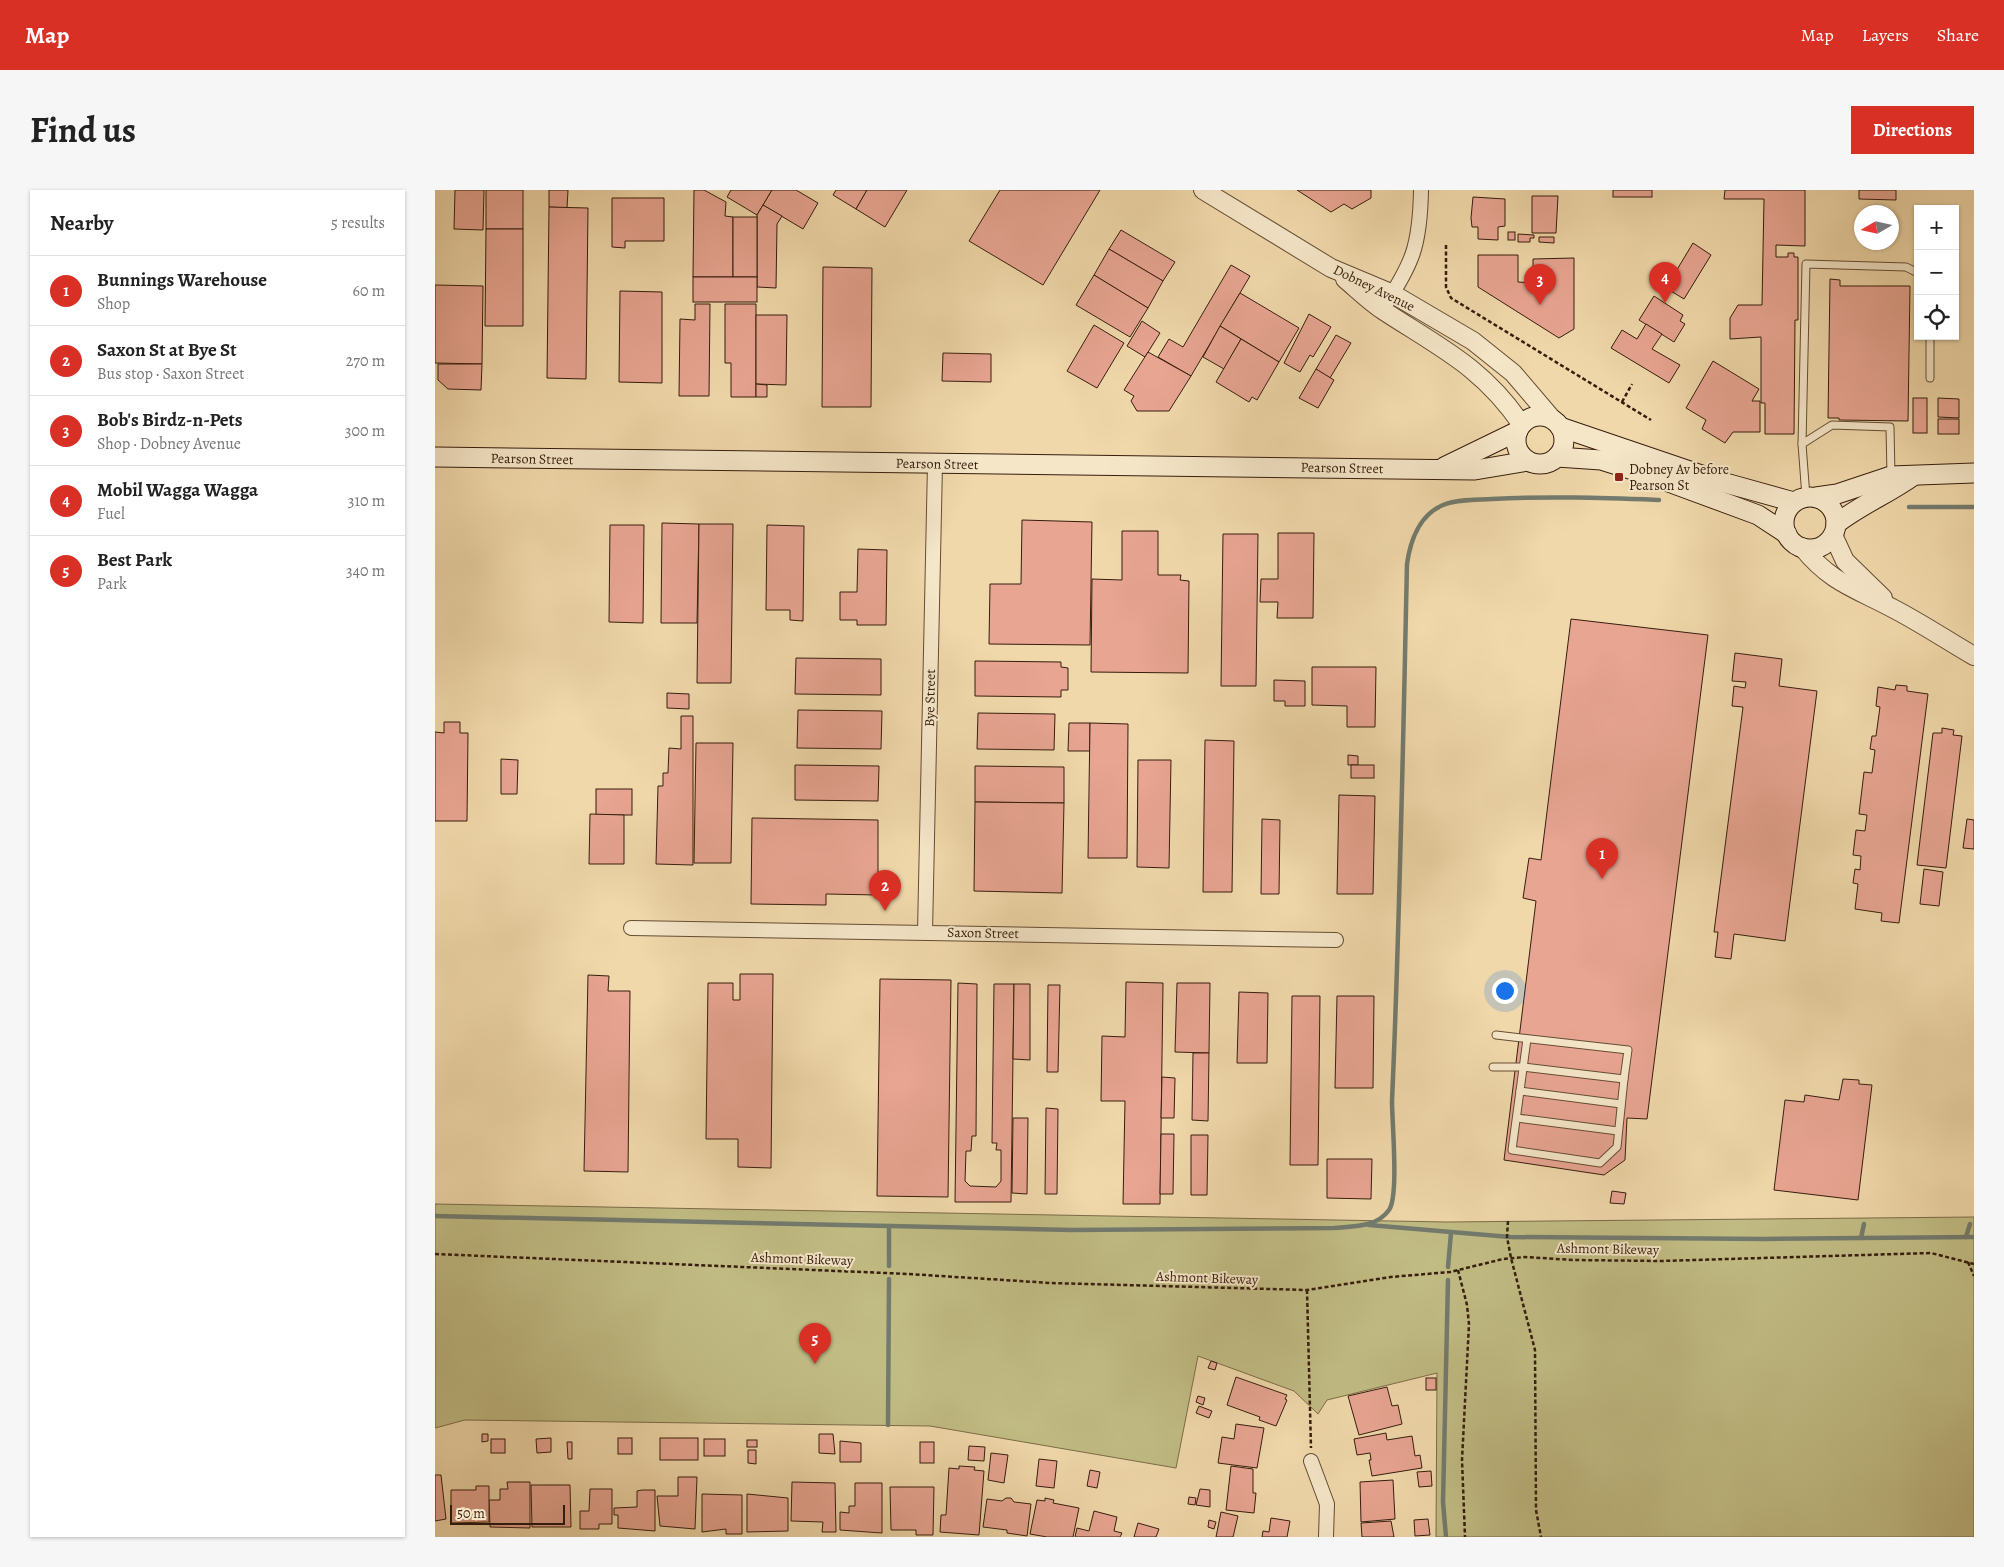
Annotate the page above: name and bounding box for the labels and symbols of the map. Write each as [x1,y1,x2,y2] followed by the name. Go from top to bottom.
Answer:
[1854,205,1899,250] north arrow
[1330,260,1418,316] street label: Dobney Avenue
[1649,262,1681,303] pin: 4
[1524,264,1556,305] pin: 3
[490,449,574,469] street label: Pearson Street
[895,454,979,474] street label: Pearson Street
[1300,458,1384,478] street label: Pearson Street
[1629,460,1729,495] place label: Dobney Av before Pearson St
[1613,471,1625,483] marker: Dobney Av before Pearson St
[920,669,940,727] street label: Bye Street
[1586,838,1618,879] pin: 1
[869,870,901,911] pin: 2
[947,923,1019,943] street label: Saxon Street
[1492,978,1518,1004] your location
[1556,1239,1660,1259] street label: Ashmont Bikeway
[750,1248,854,1270] street label: Ashmont Bikeway
[1155,1267,1259,1289] street label: Ashmont Bikeway
[799,1323,831,1364] pin: 5
[450,1502,565,1525] scale bar

